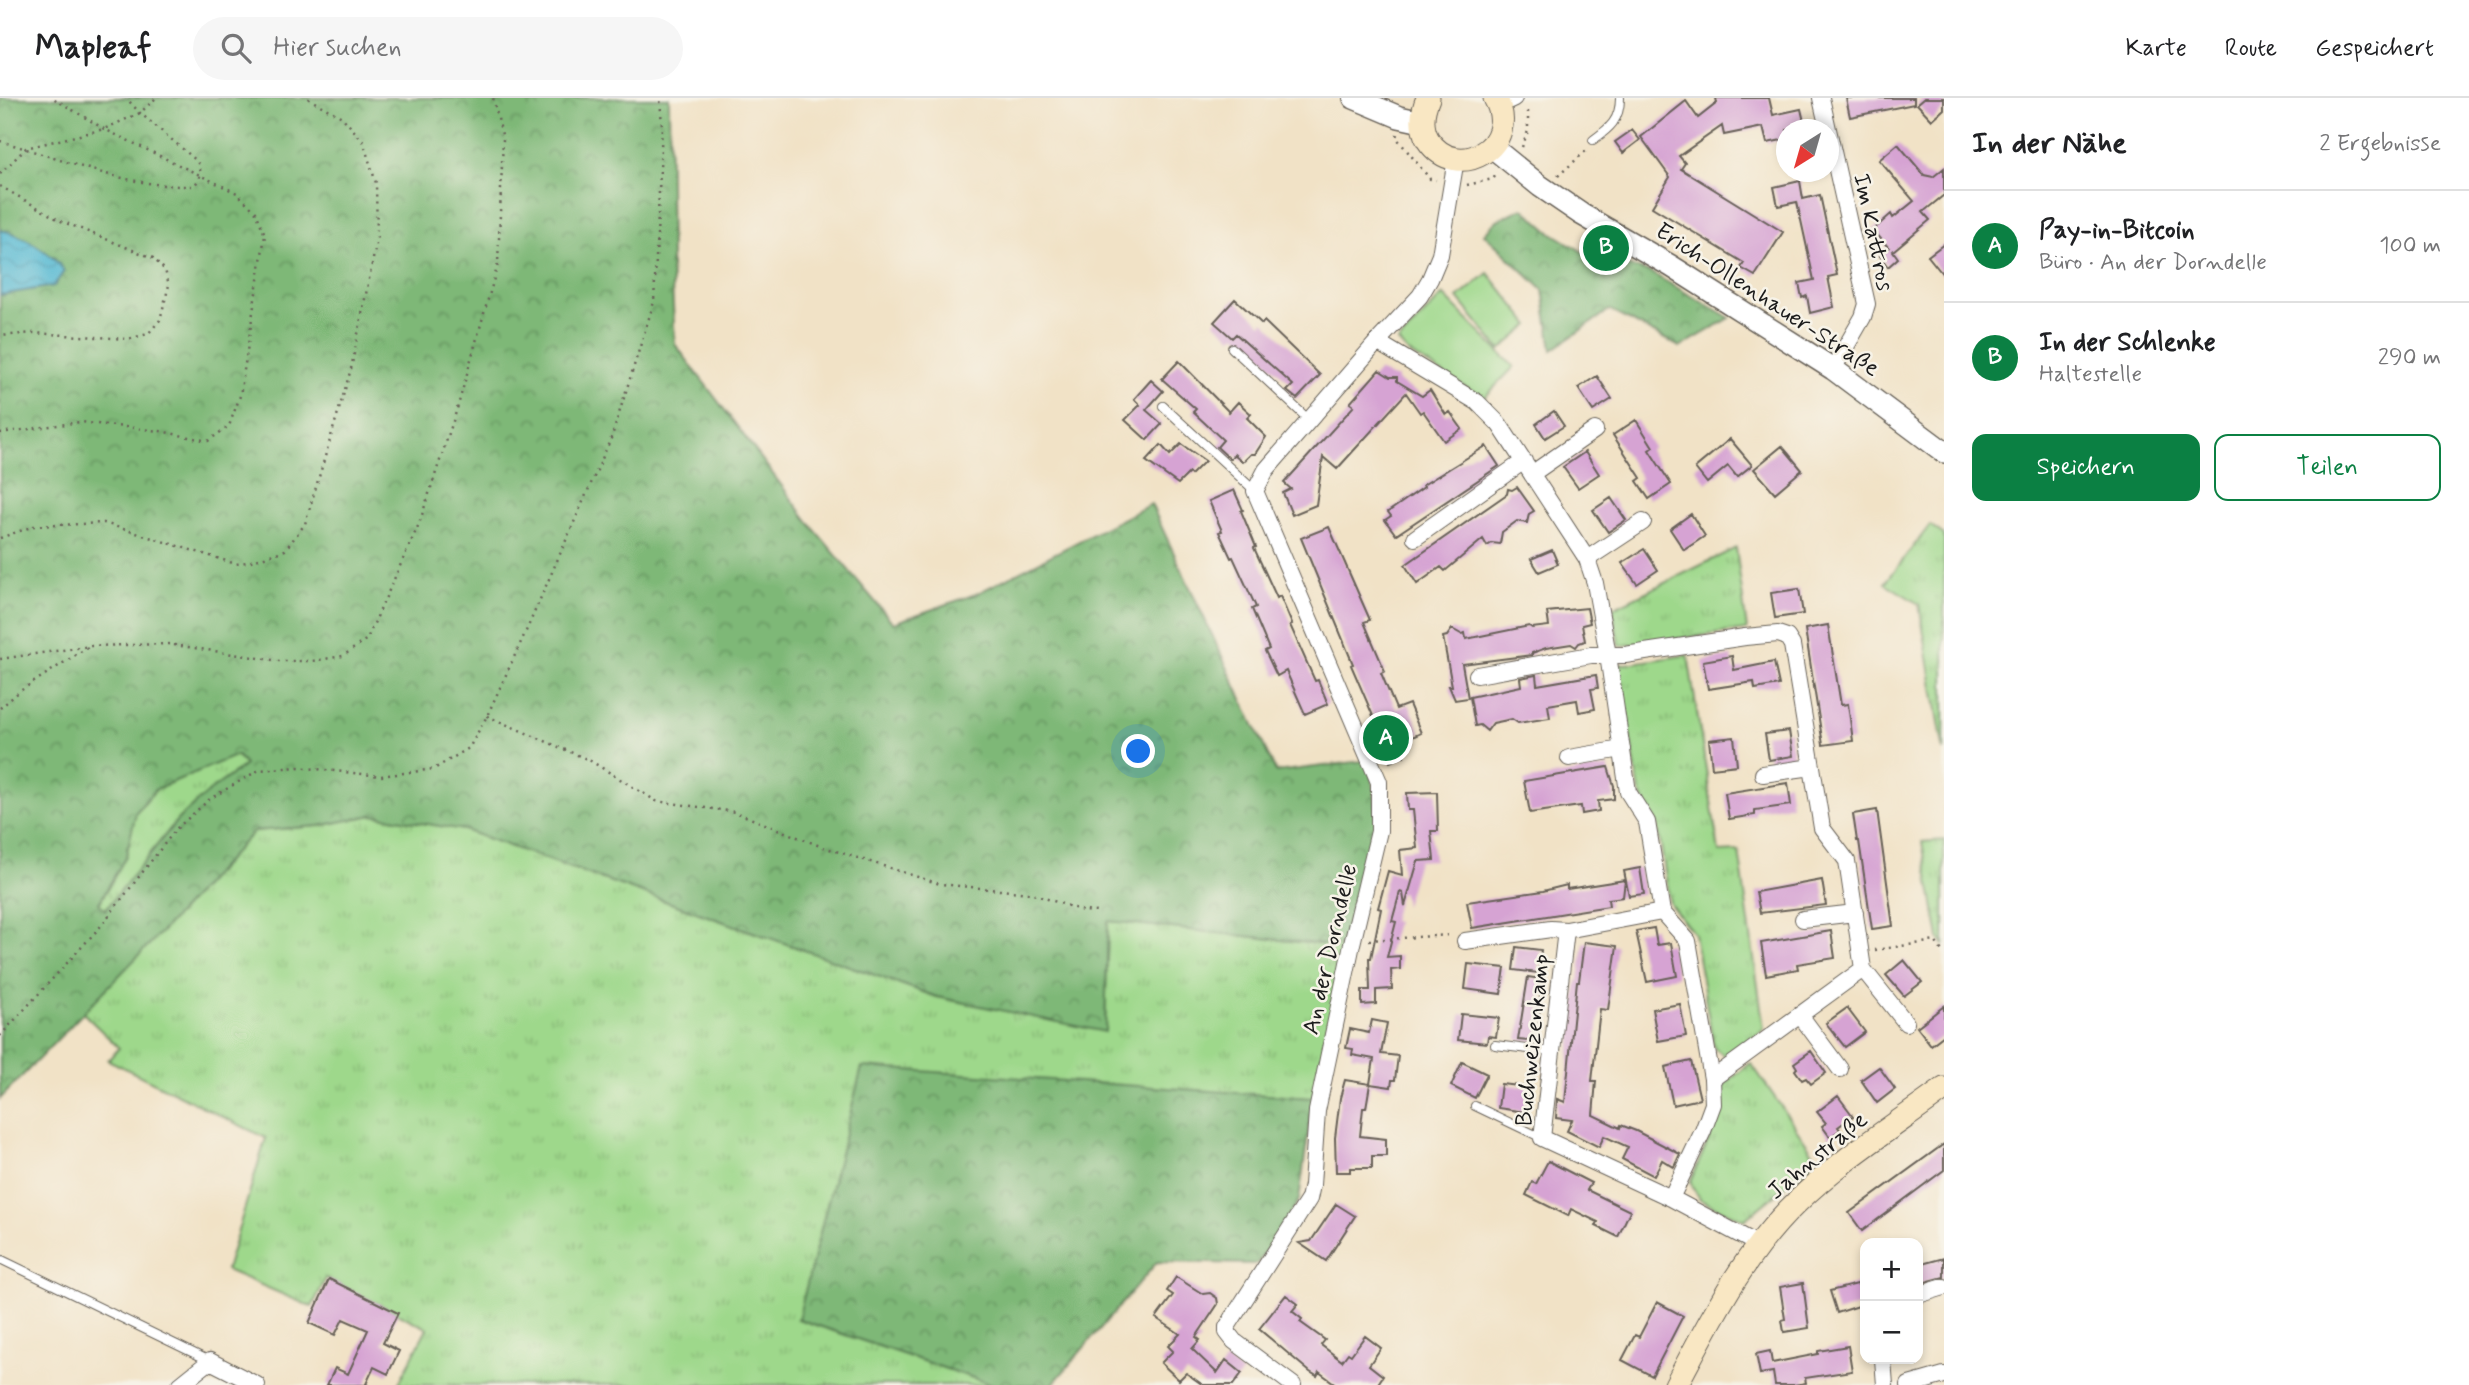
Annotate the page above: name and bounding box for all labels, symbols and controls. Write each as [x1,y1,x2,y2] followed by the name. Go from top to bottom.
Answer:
[193,17,683,80] search box
[35,26,151,70] text: Mapleaf
[217,29,255,67] icon: search
[273,31,402,65] text: Hier suchen
[2125,33,2187,64] text: Karte
[2225,33,2277,64] text: Route
[2315,33,2434,64] text: Gespeichert
[1776,119,1839,182] north arrow
[1972,124,2127,163] text: In der Nähe
[2319,129,2441,159] text: 2 Ergebnisse
[1845,171,1900,294] street label: Im Kattros
[2039,214,2195,248] text: Pay-in-Bitcoin
[1649,216,1885,385] street label: Erich-Ollenhauer-Straße
[1583,222,1629,274] pin: B
[1987,231,2003,261] text: A
[2379,231,2441,261] text: 100 m
[2039,248,2267,278] text: Büro · An der Dorndelle
[2039,326,2216,360] text: In der Schlenke
[1988,343,2002,373] text: B
[2378,343,2441,373] text: 290 m
[2039,360,2142,390] text: Haltestelle
[1972,434,2200,501] button: Speichern
[2214,434,2441,501] button: Teilen
[1363,712,1409,764] pin: A
[1121,734,1155,768] your location
[1296,861,1365,1038] street label: An der Dorndelle
[1509,952,1558,1128] street label: Buchweizenkamp
[1761,1105,1875,1207] street label: Jahnstraße
[1860,1238,1923,1364] map controls
[1860,1238,1923,1301] button: +
[1860,1301,1923,1364] button: −

